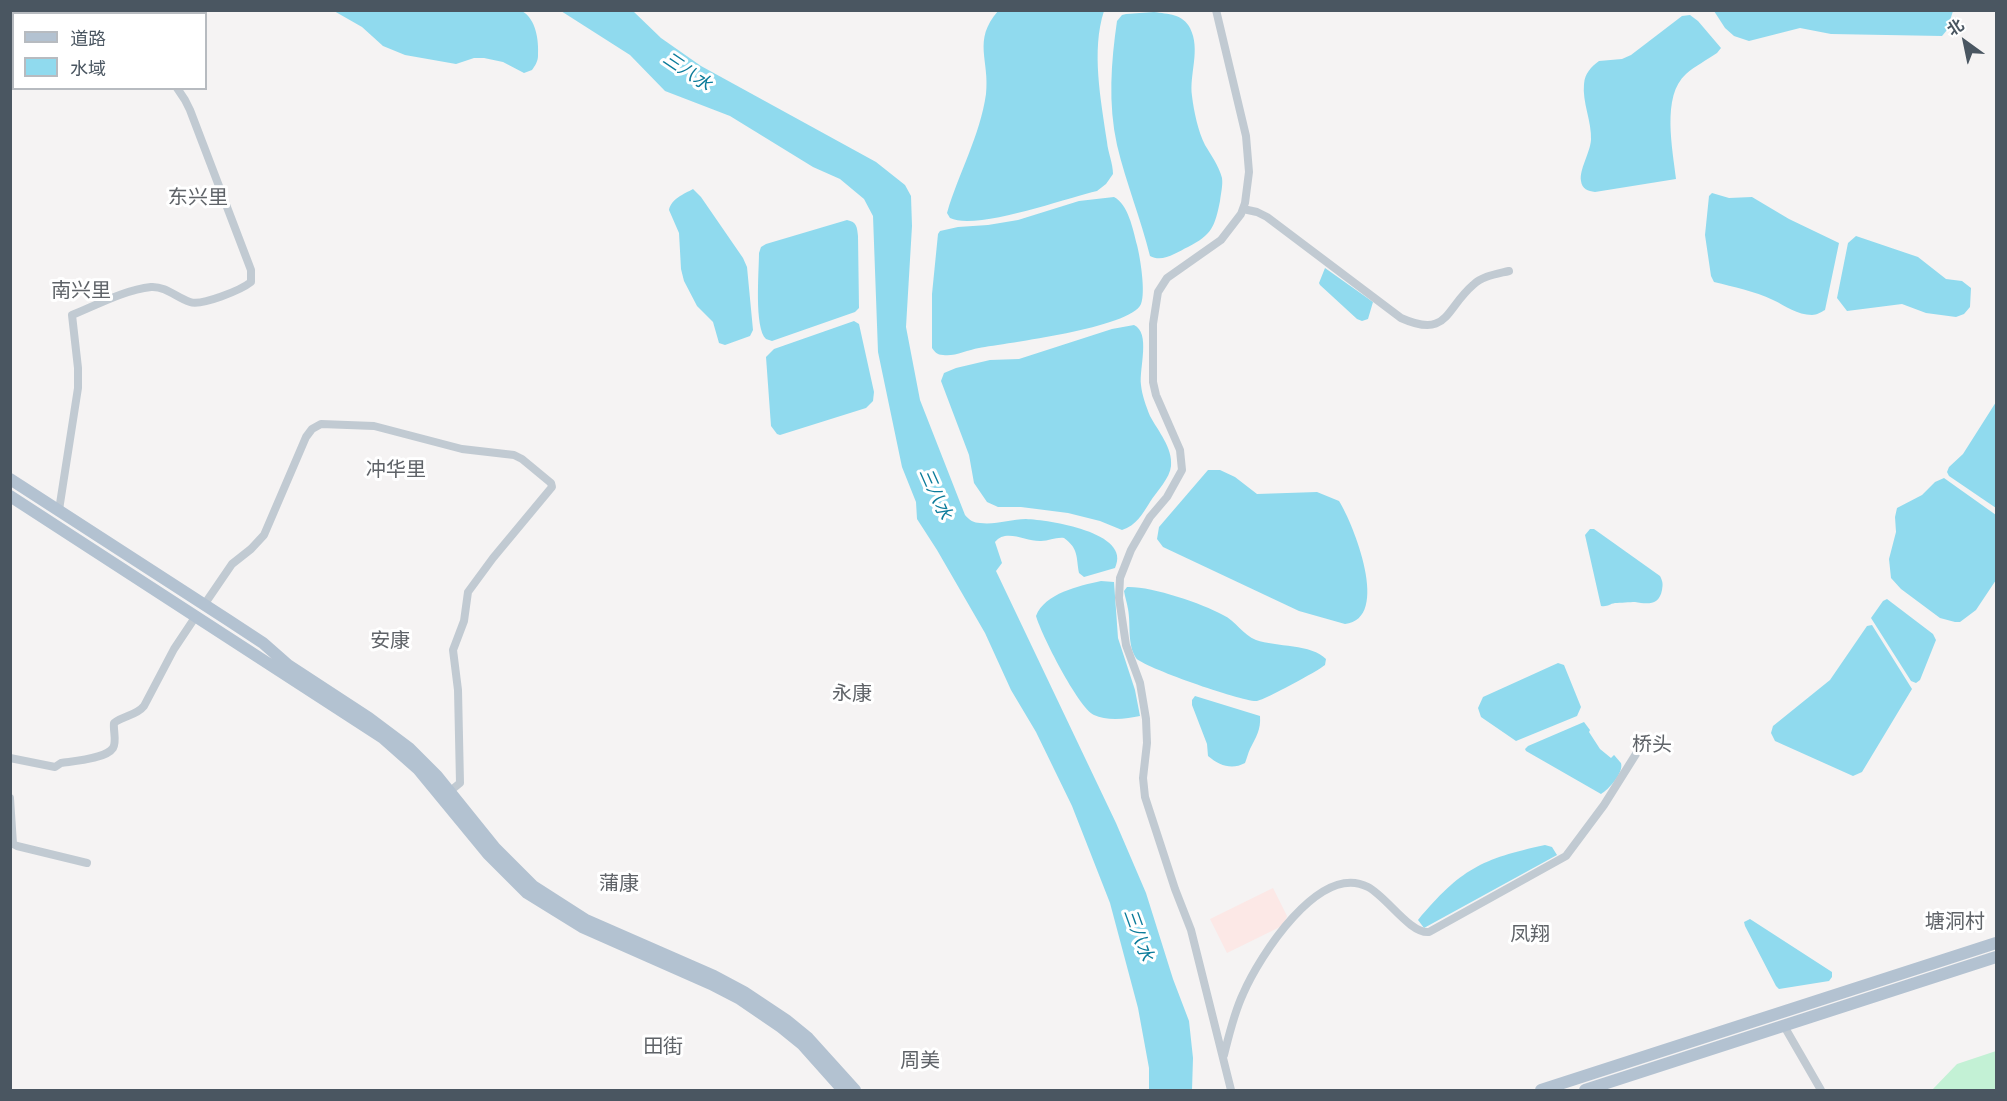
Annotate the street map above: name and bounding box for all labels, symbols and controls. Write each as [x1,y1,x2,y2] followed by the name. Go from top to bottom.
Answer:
[12,12,207,90] legend
[1935,12,1995,72] north arrow
[1943,14,1967,40] text: 北
[70,27,106,50] text: 道路
[659,48,715,96] water label: 三八水
[70,57,106,80] text: 水域
[168,186,228,210] district label: 东兴里
[51,279,111,303] district label: 南兴里
[366,458,426,482] district label: 冲华里
[914,465,956,523] water label: 三八水
[370,629,410,653] district label: 安康
[832,682,872,706] district label: 永康
[1632,733,1672,757] district label: 桥头
[599,872,639,896] district label: 蒲康
[1119,906,1157,964] water label: 三八水
[1925,910,1985,934] district label: 塘洞村
[1510,923,1550,947] district label: 凤翔
[643,1035,683,1059] district label: 田街
[900,1049,940,1073] district label: 周美

